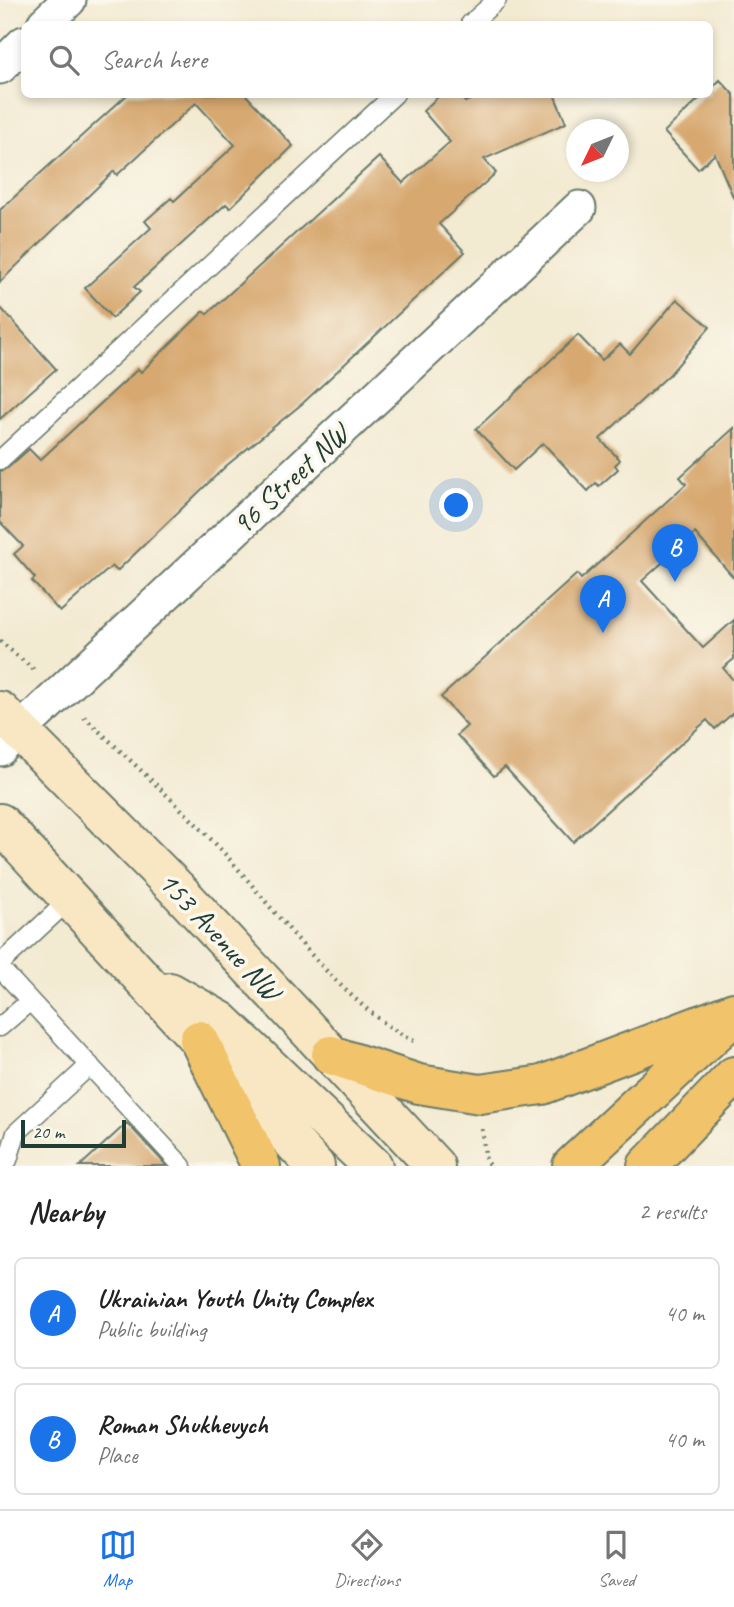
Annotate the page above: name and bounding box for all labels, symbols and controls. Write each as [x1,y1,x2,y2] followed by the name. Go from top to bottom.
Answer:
[21,21,713,98] search box
[45,41,83,79] icon: search
[101,43,207,76] text: Search here
[566,119,629,182] north arrow
[223,413,359,543] street label: 96 Street NW
[439,488,473,522] your location
[652,524,698,582] pin: B
[580,575,626,633] pin: A
[150,863,292,1011] street label: 153 Avenue NW
[21,1117,126,1149] scale bar
[32,1120,64,1144] text: 20 m
[28,1193,104,1231] text: Nearby
[639,1197,706,1226] text: 2 results
[97,1282,372,1315] text: Ukrainian Youth Unity Complex
[47,1299,59,1328] text: A
[665,1299,704,1328] text: 40 m
[97,1315,206,1344] text: Public building
[97,1408,268,1441] text: Roman Shukhevych
[47,1425,59,1454] text: B
[665,1425,704,1454] text: 40 m
[97,1441,137,1470] text: Place
[99,1526,137,1592] tab: Map
[334,1526,400,1592] tab: Directions
[597,1526,635,1592] tab: Saved

